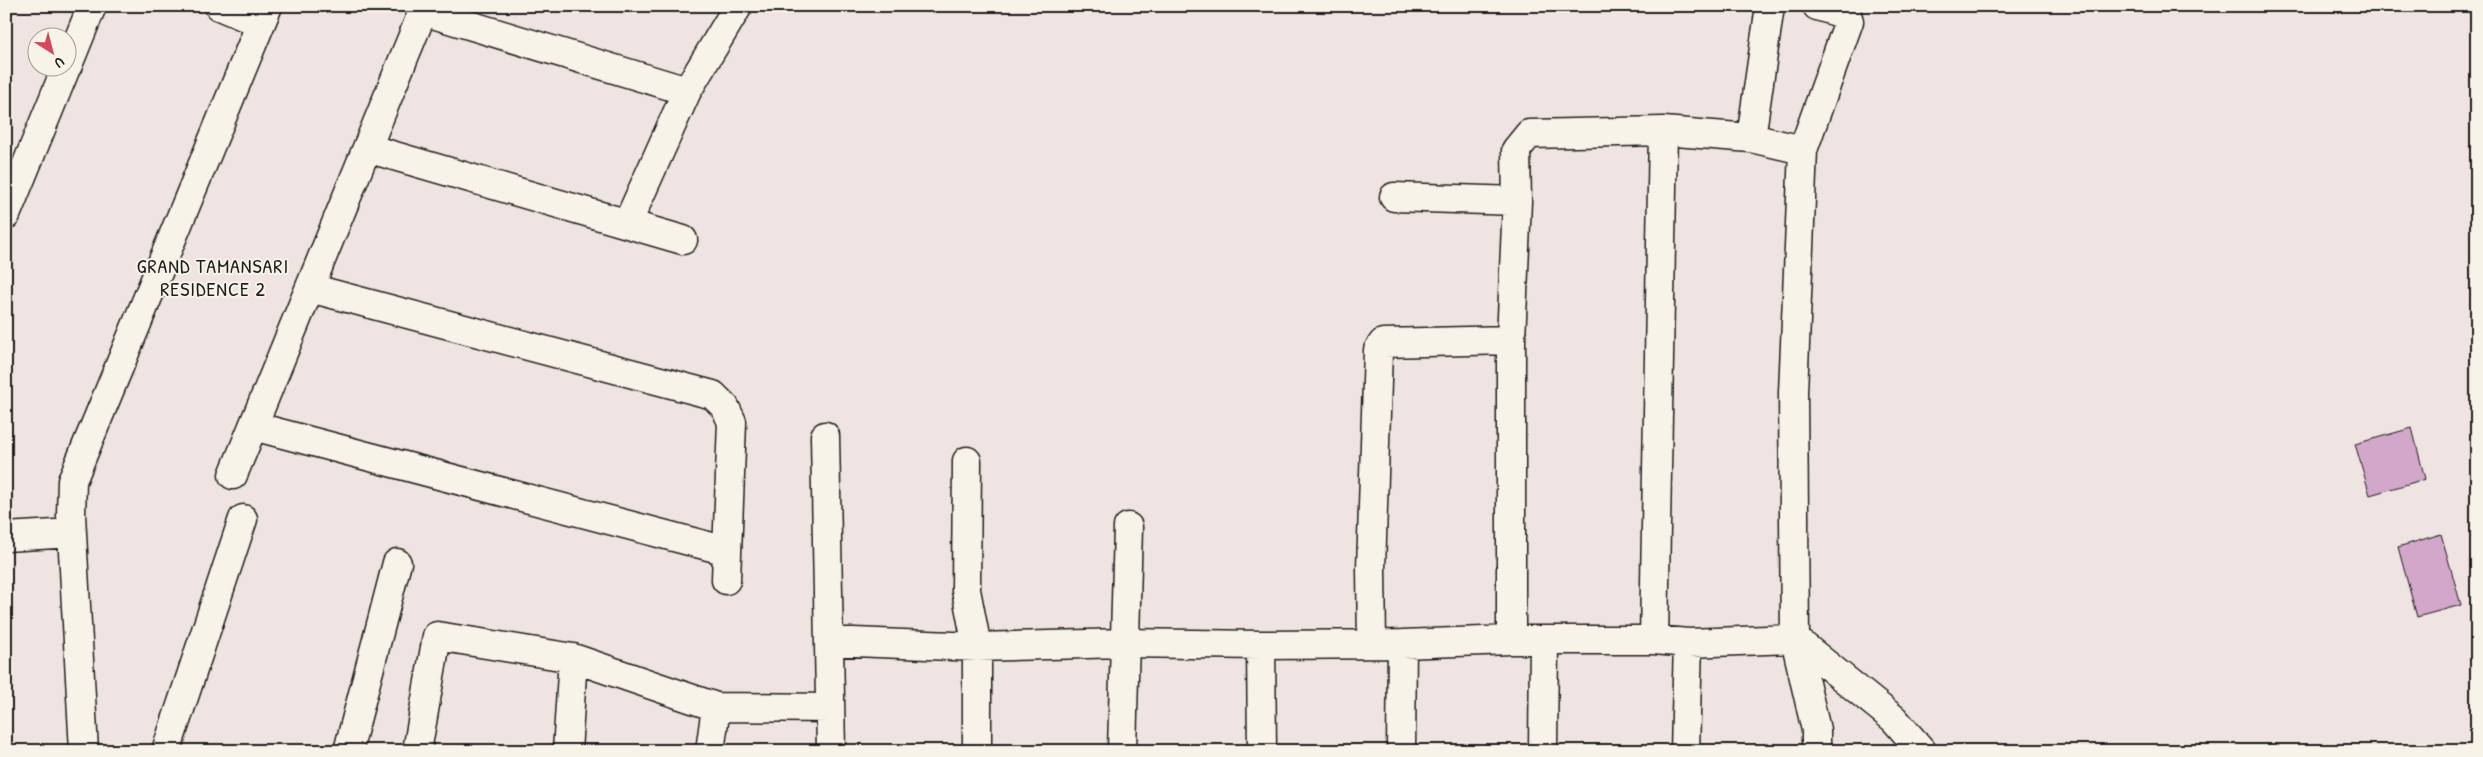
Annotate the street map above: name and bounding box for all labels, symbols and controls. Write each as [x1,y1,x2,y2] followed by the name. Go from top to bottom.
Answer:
[28,28,78,78] north arrow
[51,53,69,73] text: U
[137,252,289,302] district label: GRAND TAMANSARI RESIDENCE 2

